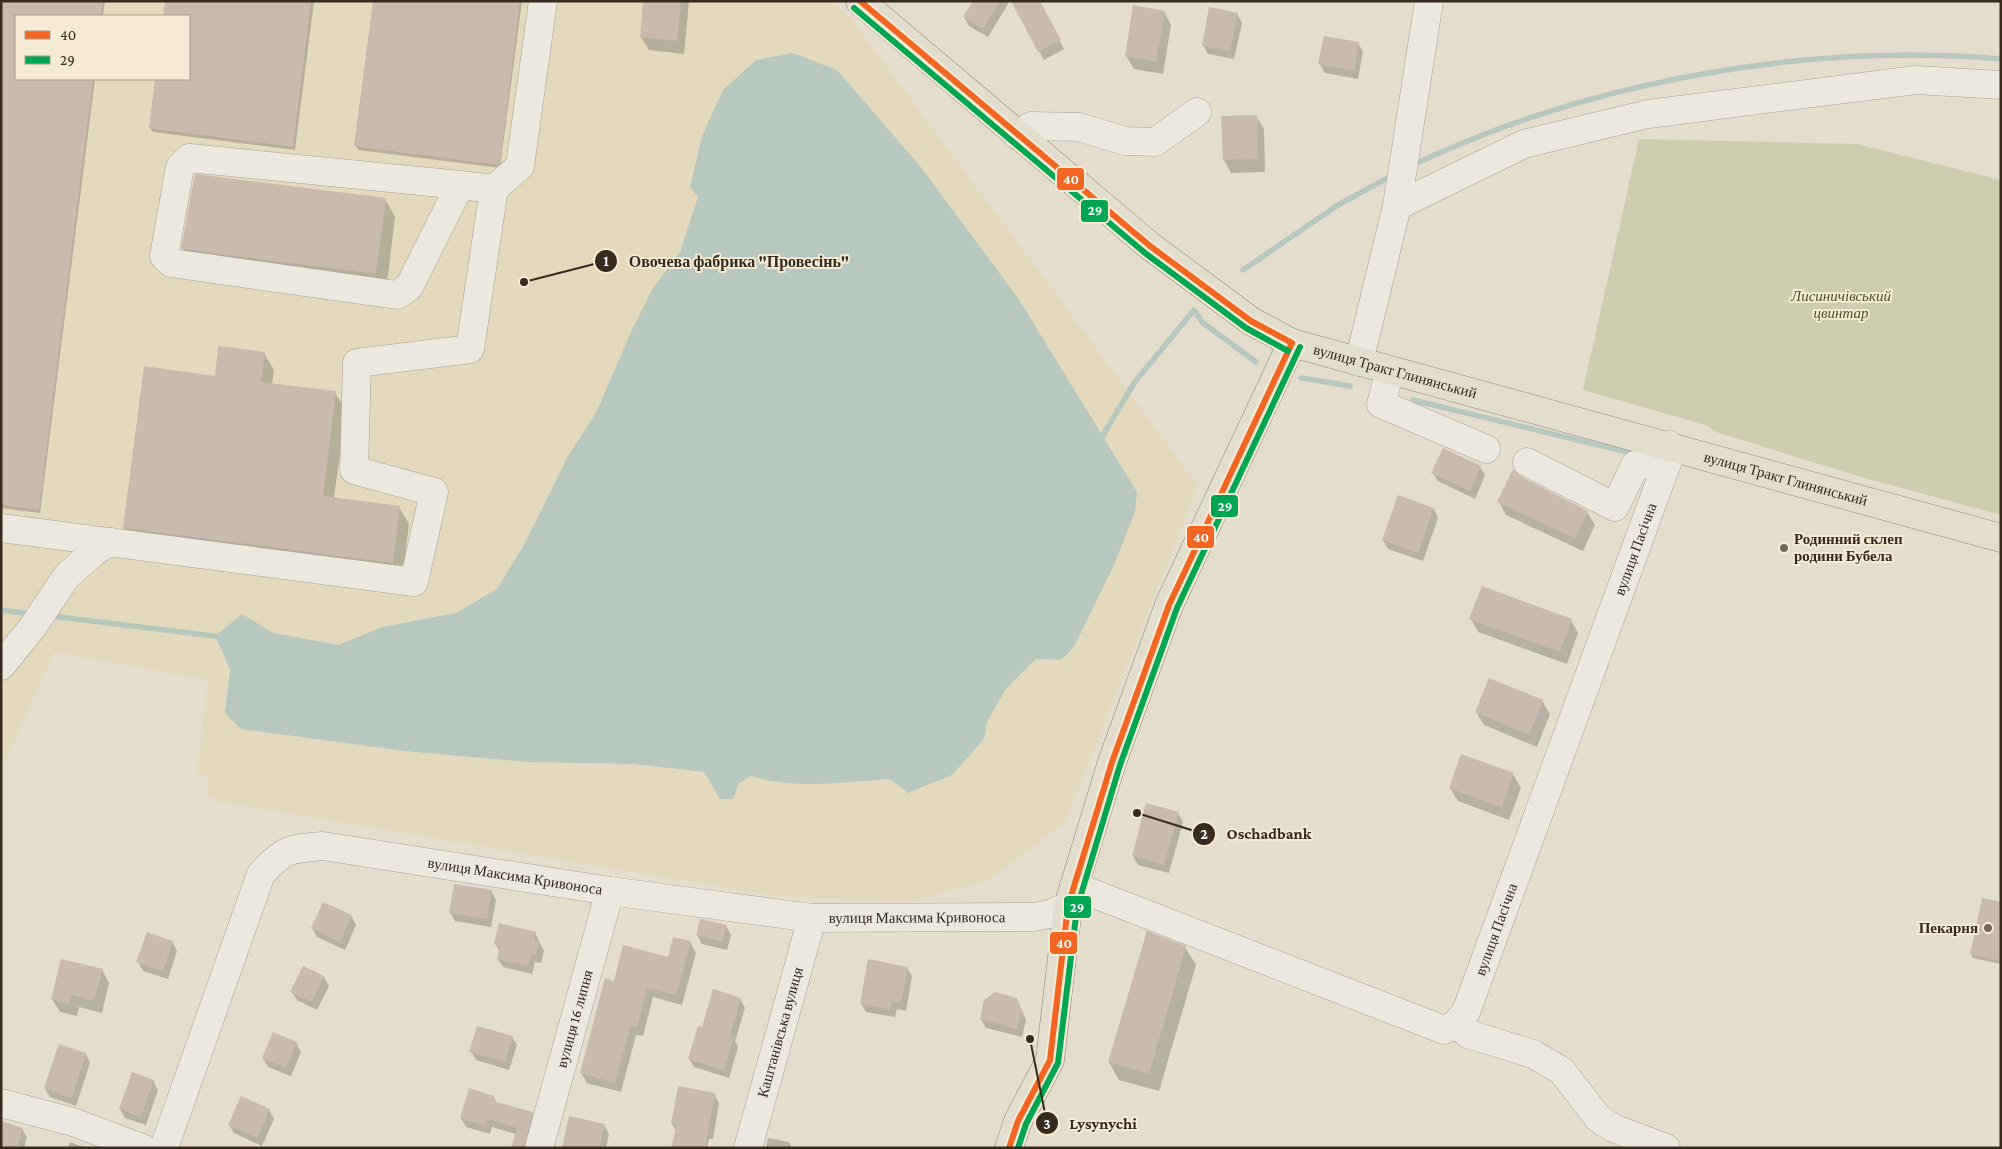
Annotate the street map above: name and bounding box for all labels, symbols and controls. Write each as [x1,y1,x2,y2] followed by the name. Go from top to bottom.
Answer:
[15,15,190,80] legend
[60,27,76,43] text: 40
[60,52,75,68] text: 29
[1056,167,1085,191] line badge: 40
[1063,171,1079,187] text: 40
[1080,199,1109,223] line badge: 29
[1088,202,1102,218] text: 29
[594,246,859,277] callout: Овочева фабрика "Провесінь"
[603,253,609,269] text: 1
[629,253,849,271] text: Овочева фабрика "Провесінь"
[1790,288,1891,321] park label: Лисиничівський цвинтар
[1312,341,1479,401] street label: вулиця Тракт Глинянський
[1702,449,1869,509] street label: вулиця Тракт Глинянський
[1210,494,1239,518] line badge: 29
[1218,498,1232,514] text: 29
[1611,500,1660,598] street label: вулиця Пасічна
[1186,525,1215,549] line badge: 40
[1193,529,1209,545] text: 40
[1794,531,1903,564] place label: Родинний склеп родини Бубела
[1778,542,1790,554] marker: Родинний склеп родини Бубела
[1192,818,1322,849] callout: Oschadbank
[1227,825,1312,842] text: Oschadbank
[1200,826,1208,842] text: 2
[427,855,604,898] street label: вулиця Максима Кривоноса
[1472,881,1521,978] street label: вулиця Пасічна
[1063,895,1092,919] line badge: 29
[1070,899,1084,915] text: 29
[829,909,1006,926] street label: вулиця Максима Кривоноса
[1919,920,1978,936] place label: Пекарня
[1982,922,1994,934] marker: Пекарня
[1049,931,1078,955] line badge: 40
[1056,935,1072,951] text: 40
[754,965,806,1099] street label: Каштанівська вулиця
[554,968,596,1069] street label: вулиця 16 липня
[1035,1108,1147,1139] callout: Lysynychi
[1069,1115,1137,1132] text: Lysynychi
[1043,1116,1051,1132] text: 3

